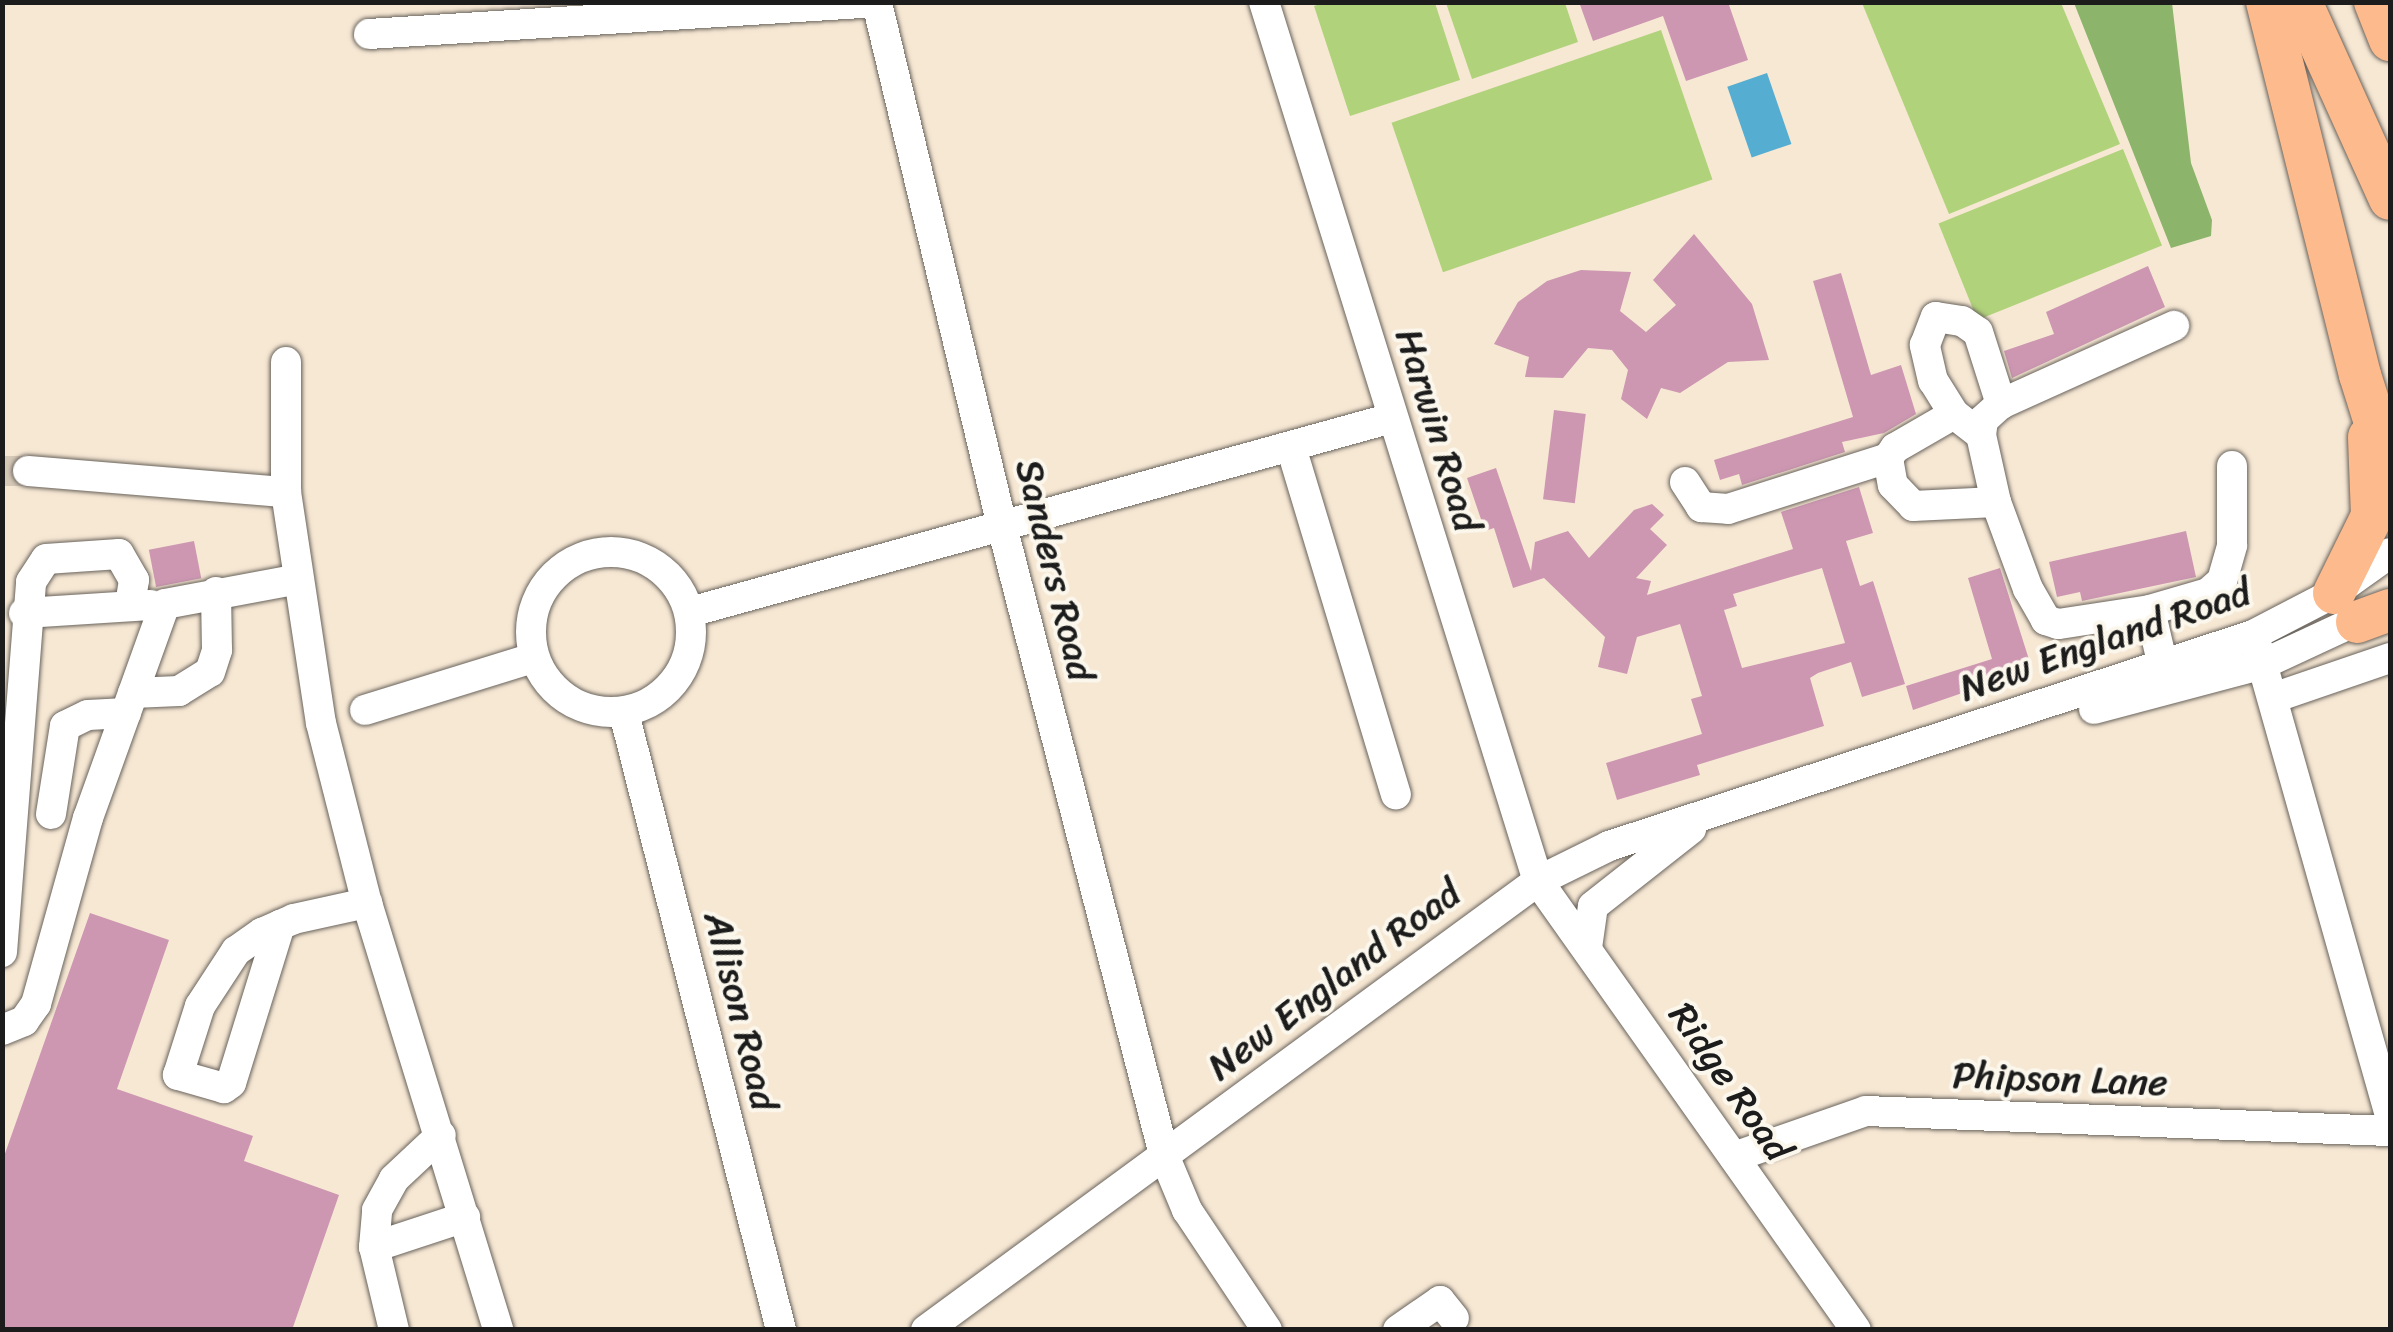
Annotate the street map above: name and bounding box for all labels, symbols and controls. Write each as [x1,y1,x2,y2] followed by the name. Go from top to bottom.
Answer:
[1385,323,1491,537] street label: Harwin Road
[1005,454,1105,686] street label: Sanders Road
[1954,569,2256,711] street label: New England Road
[1199,870,1469,1090] street label: New England Road
[694,907,788,1115] street label: Allison Road
[1659,994,1801,1170] street label: Ridge Road
[1952,1052,2168,1106] street label: Phipson Lane

